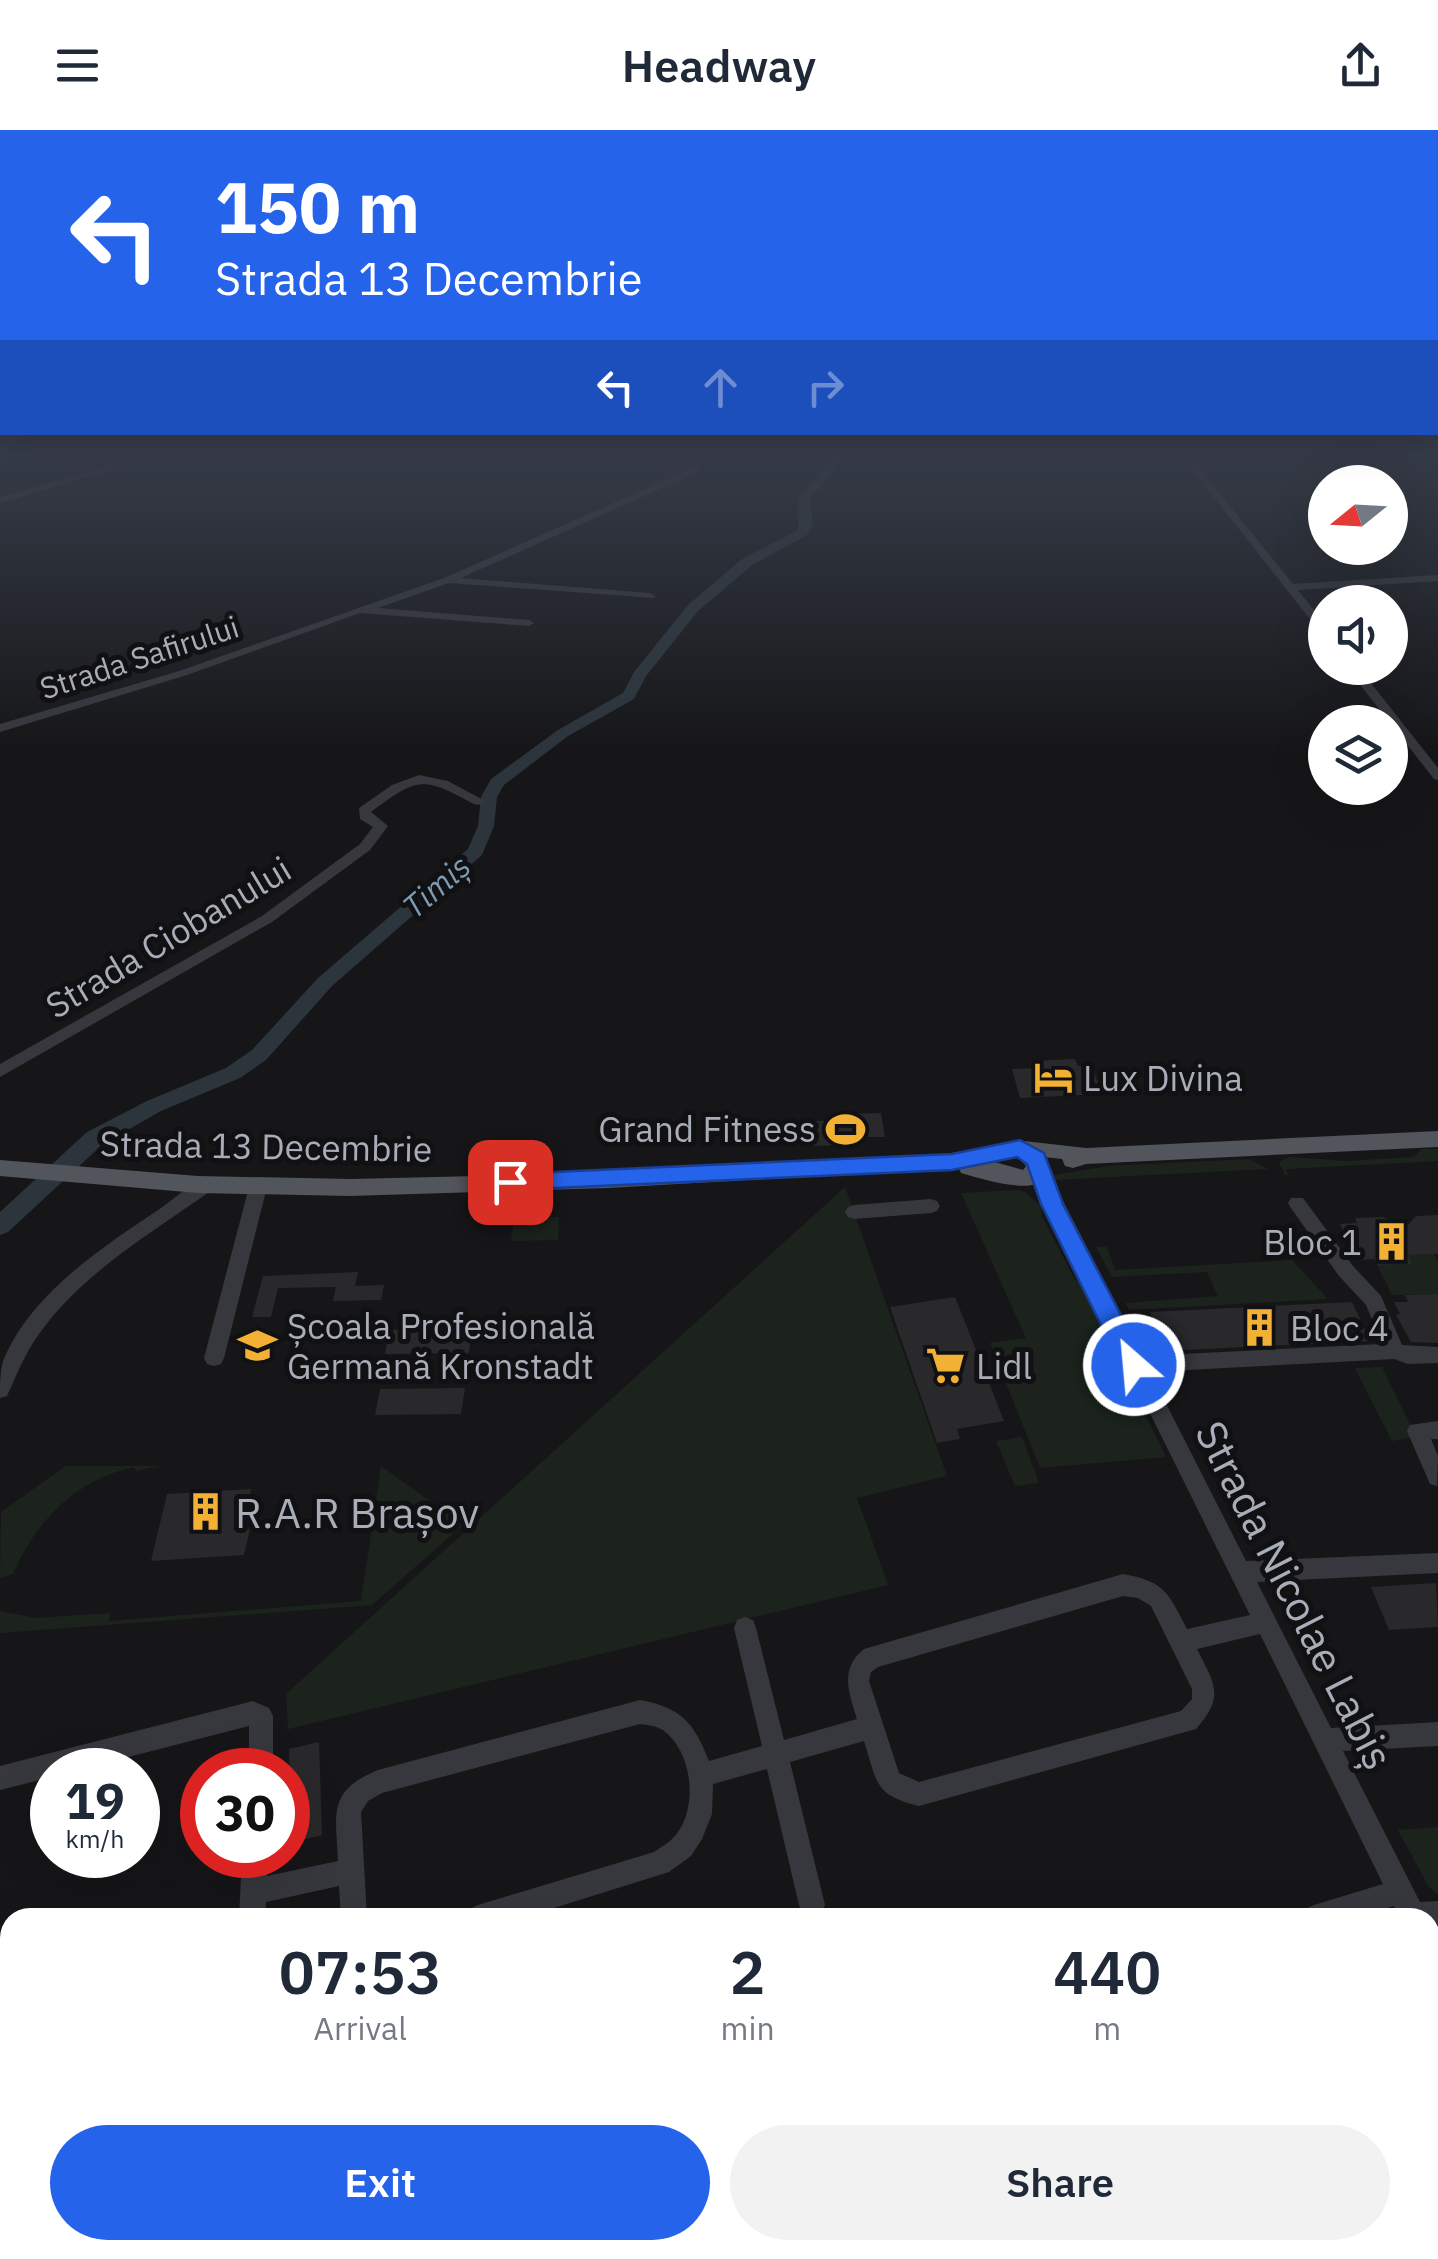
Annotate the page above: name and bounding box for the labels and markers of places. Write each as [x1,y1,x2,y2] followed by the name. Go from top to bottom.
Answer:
[1083,1055,1243,1101] place label: Lux Divina
[1032,1057,1074,1099] hotel icon: Lux Divina
[598,1106,816,1152] place label: Grand Fitness
[825,1108,867,1150] sports icon: Grand Fitness
[468,1140,553,1225] pin
[1263,1219,1362,1265] place label: Bloc 1
[1371,1221,1413,1263] building icon: Bloc 1
[287,1303,595,1389] place label: Școala Profesională Germană Kronstadt
[1290,1305,1389,1351] place label: Bloc 4
[1239,1307,1281,1349] building icon: Bloc 4
[236,1325,278,1367] school or university icon: Școala Profesională Germană Kronstadt
[976,1343,1032,1389] place label: Lidl
[925,1345,967,1387] supermarket icon: Lidl
[235,1485,479,1540] place label: R.A.R Brașov
[184,1491,226,1533] building icon: R.A.R Brașov

